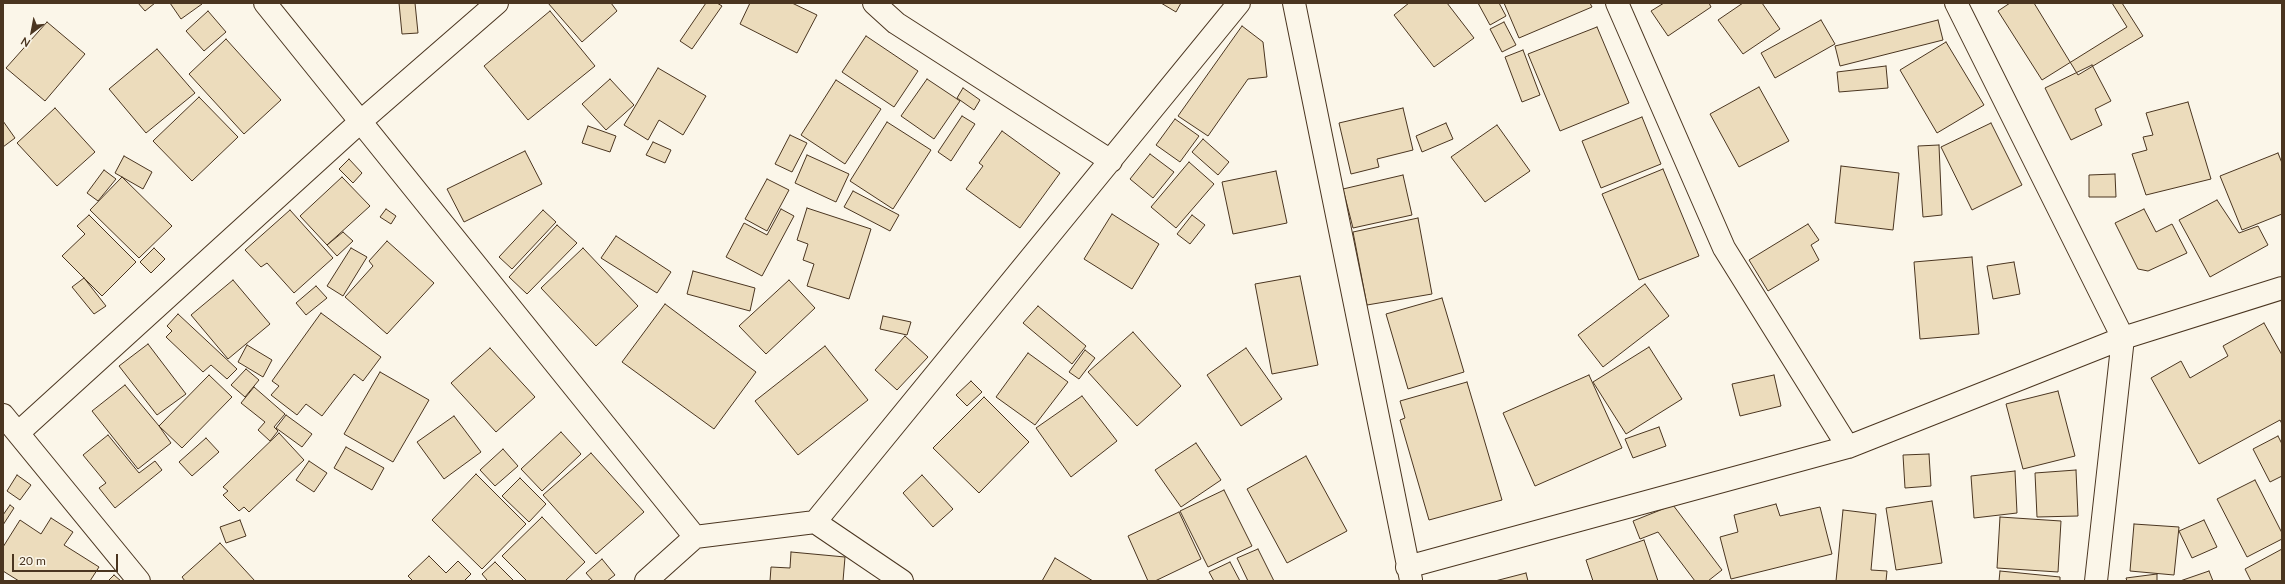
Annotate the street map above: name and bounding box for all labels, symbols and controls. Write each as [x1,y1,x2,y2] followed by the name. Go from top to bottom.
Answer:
[12,12,52,52] north arrow
[18,35,32,50] text: N
[14,546,120,572] scale bar
[19,553,46,568] text: 20 m

